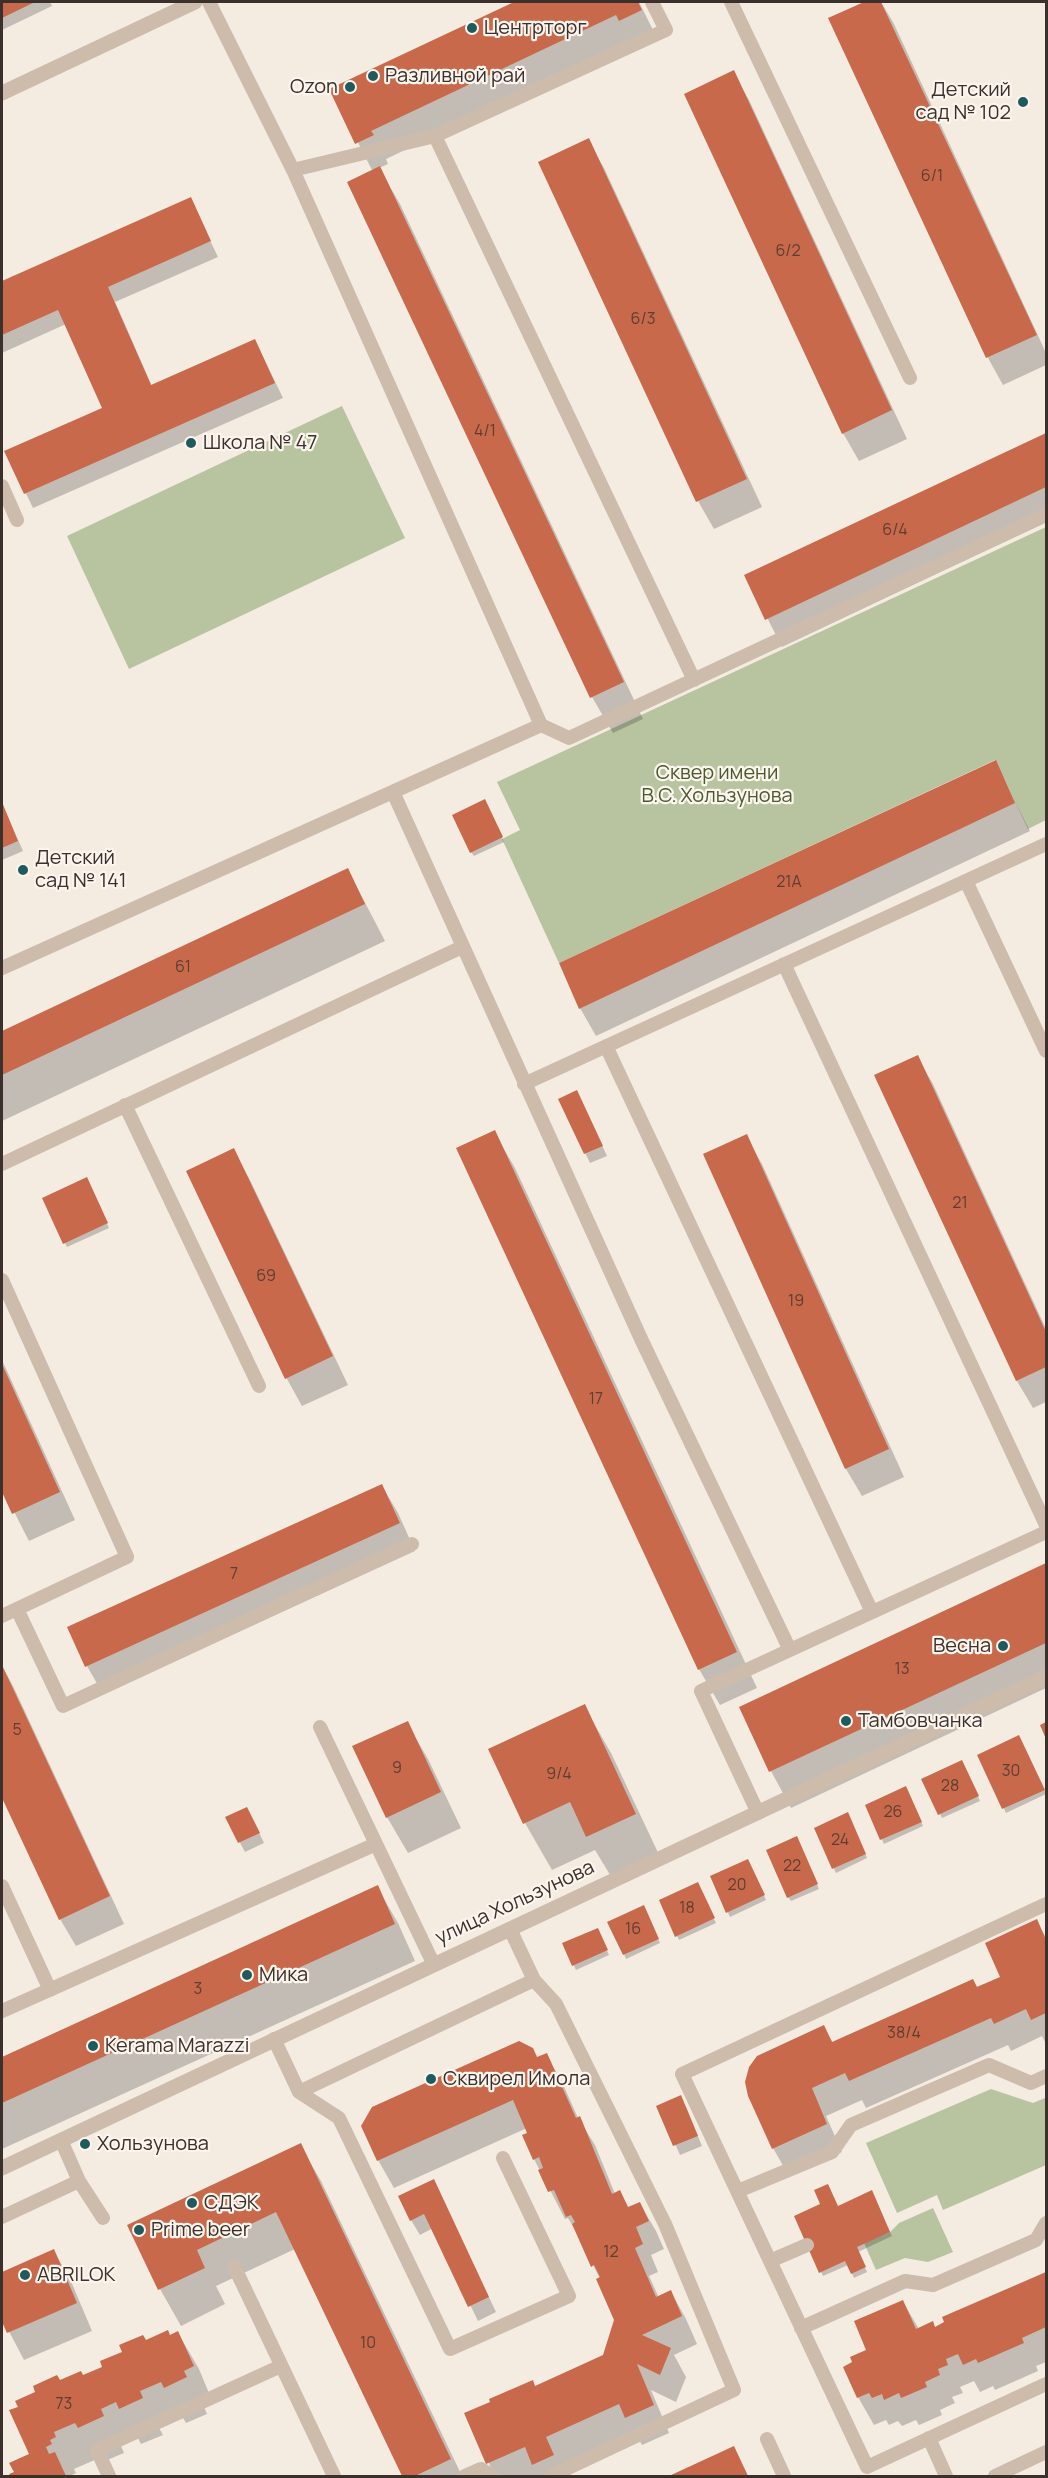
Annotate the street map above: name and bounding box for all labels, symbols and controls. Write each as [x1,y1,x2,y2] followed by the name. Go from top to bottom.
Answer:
[484,16,587,40] place label: Центрторг
[465,21,479,35] marker: Центрторг
[385,64,525,88] place label: Разливной рай
[366,69,380,83] marker: Разливной рай
[290,75,338,99] place label: Ozon
[915,78,1011,125] place label: Детский сад № 102
[343,80,357,94] marker: Ozon
[1016,95,1030,109] marker: Детский сад № 102
[921,167,943,187] house number: 6/1
[775,242,801,262] house number: 6/2
[631,310,655,330] house number: 6/3
[474,422,496,442] house number: 4/1
[203,431,317,455] place label: Школа № 47
[184,436,198,450] marker: Школа № 47
[882,521,908,541] house number: 6/4
[641,761,793,808] park label: Сквер имени В.С. Хользунова
[35,846,127,893] place label: Детский сад № 141
[16,863,30,877] marker: Детский сад № 141
[776,873,802,893] house number: 21А
[175,958,191,978] house number: 61
[952,1194,968,1214] house number: 21
[256,1267,276,1287] house number: 69
[788,1292,804,1312] house number: 19
[589,1390,603,1410] house number: 17
[230,1565,238,1585] house number: 7
[933,1634,991,1658] place label: Весна
[996,1639,1010,1653] marker: Весна
[894,1660,910,1680] house number: 13
[858,1709,983,1733] place label: Тамбовчанка
[839,1714,853,1728] marker: Тамбовчанка
[12,1721,22,1741] house number: 5
[392,1759,402,1779] house number: 9
[1002,1762,1020,1782] house number: 30
[546,1765,572,1785] house number: 9/4
[941,1777,959,1797] house number: 28
[883,1803,903,1823] house number: 26
[831,1831,849,1851] house number: 24
[432,1856,598,1950] street label: улица Хользунова
[783,1857,801,1877] house number: 22
[728,1876,746,1896] house number: 20
[679,1899,695,1919] house number: 18
[625,1920,641,1940] house number: 16
[259,1963,308,1987] place label: Мика
[240,1968,254,1982] marker: Мика
[194,1980,202,2000] house number: 3
[887,2024,921,2044] house number: 38/4
[105,2034,249,2058] place label: Kerama Marazzi
[86,2039,100,2053] marker: Kerama Marazzi
[443,2067,590,2091] place label: Сквирел Имола
[424,2072,438,2086] marker: Сквирел Имола
[97,2132,209,2156] place label: Хользунова
[78,2137,92,2151] marker: Хользунова
[204,2191,259,2215] place label: СДЭК
[185,2196,199,2210] marker: СДЭК
[151,2218,250,2242] place label: Prime beer
[132,2223,146,2237] marker: Prime beer
[603,2243,619,2263] house number: 12
[37,2263,115,2287] place label: ABRILOK
[18,2268,32,2282] marker: ABRILOK
[360,2334,376,2354] house number: 10
[56,2395,72,2415] house number: 73

